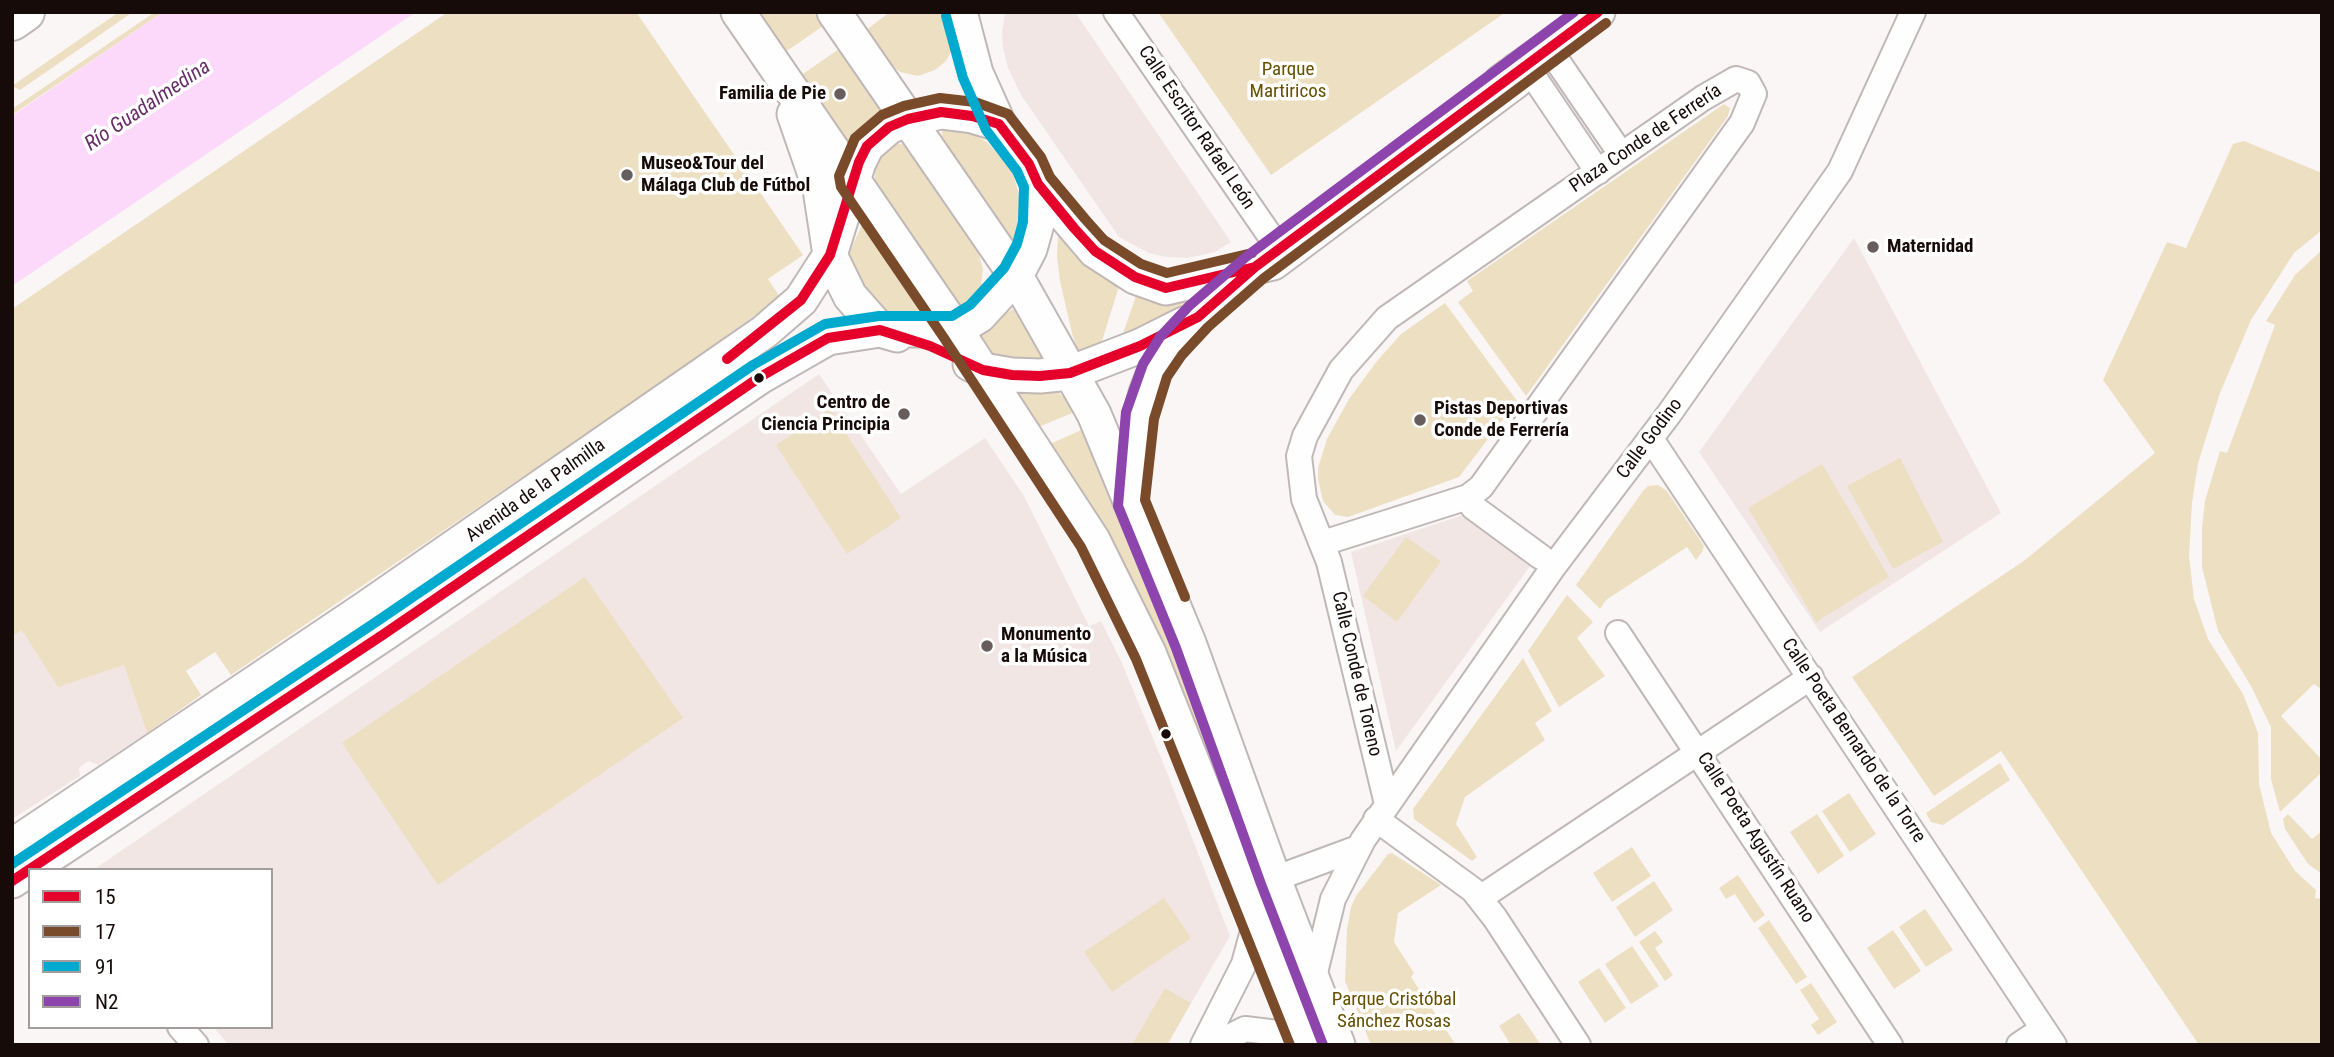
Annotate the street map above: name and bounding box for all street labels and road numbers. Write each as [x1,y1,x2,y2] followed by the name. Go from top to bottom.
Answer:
[1133,42,1259,214] street label: Calle Escritor Rafael León
[1566,80,1726,198] street label: Plaza Conde de Ferrería
[1612,394,1688,484] street label: Calle Godino
[462,434,610,548] street label: Avenida de la Palmilla
[1326,589,1386,759] street label: Calle Conde de Toreno
[1776,635,1930,847] street label: Calle Poeta Bernardo de la Torre
[1691,748,1819,928] street label: Calle Poeta Agustín Ruano

